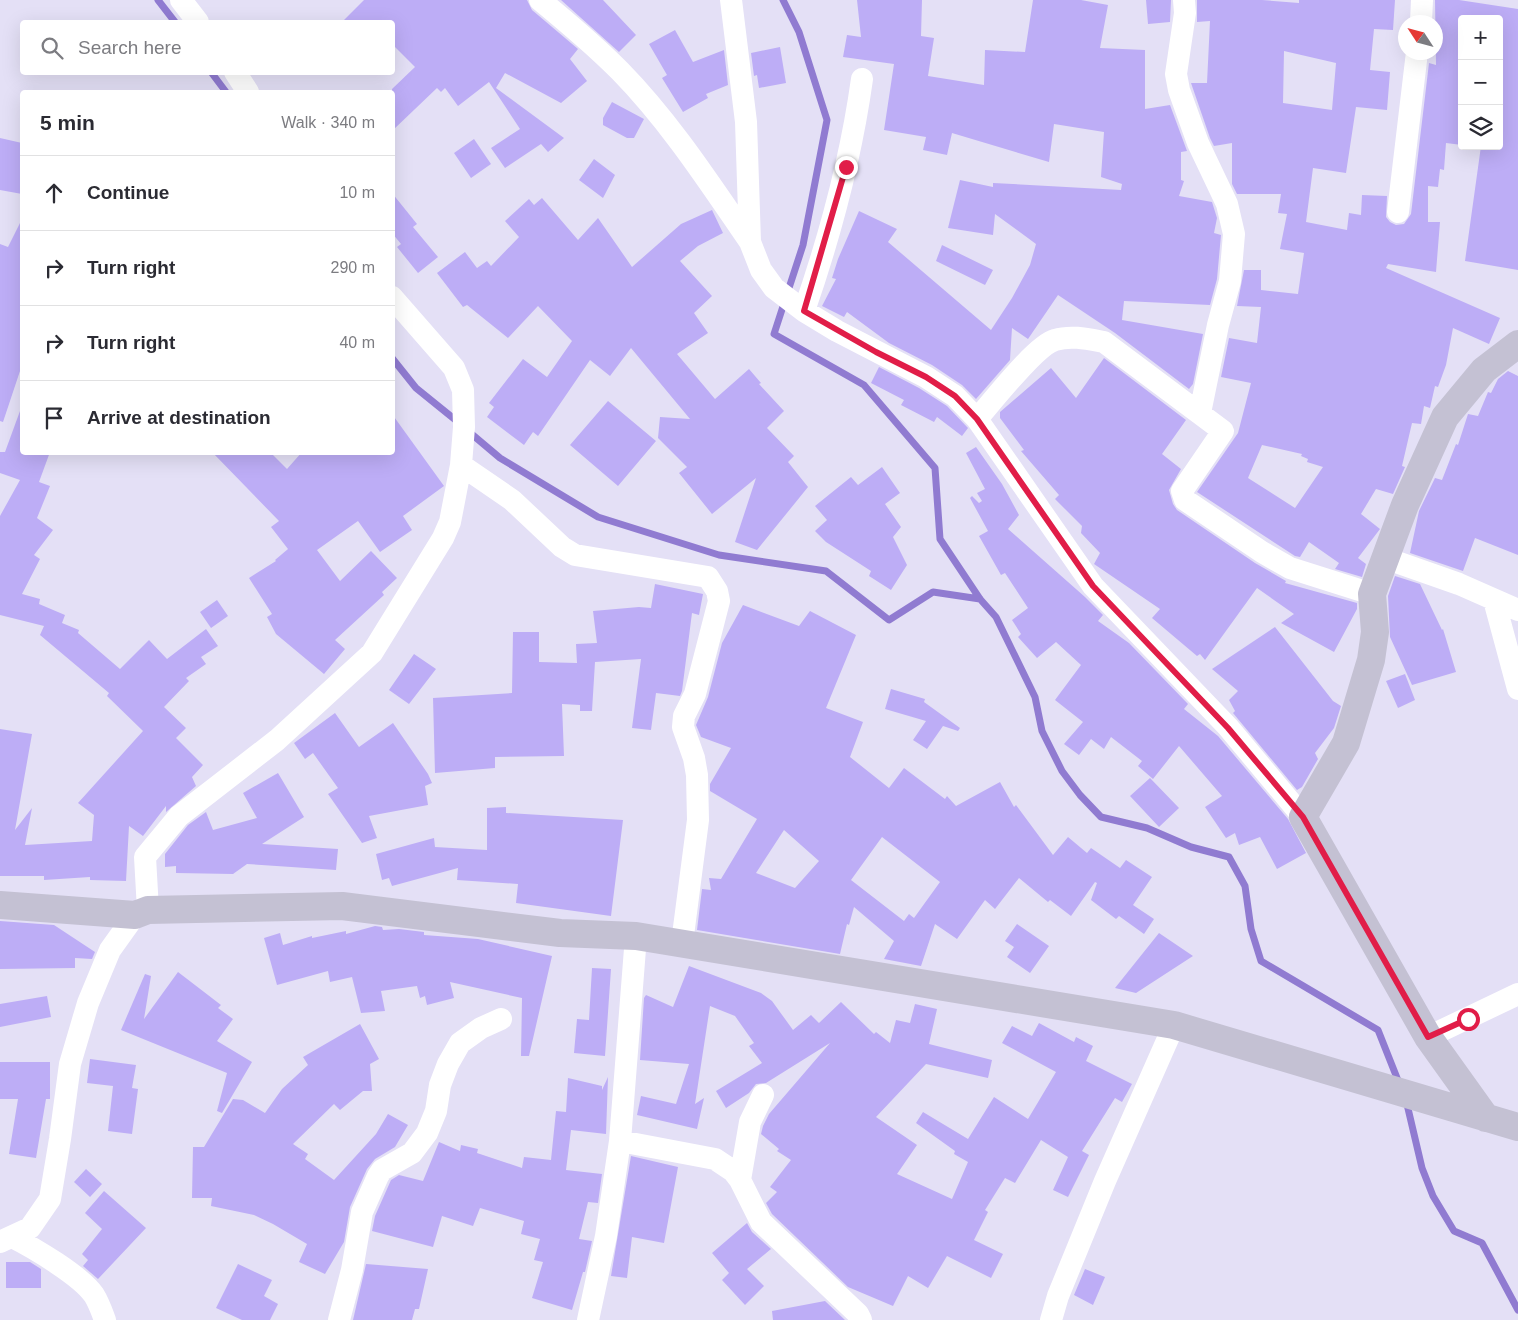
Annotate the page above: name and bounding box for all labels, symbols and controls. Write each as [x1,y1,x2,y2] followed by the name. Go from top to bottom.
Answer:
[1398,15,1443,60] north arrow
[1458,15,1503,150] map controls
[1458,15,1503,60] button: +
[20,20,395,75] search box
[38,34,66,62] icon: search
[78,37,182,58] text: Search here
[1458,60,1503,105] button: −
[1458,105,1503,150] button: layers
[40,111,95,134] text: 5 min
[281,114,375,131] text: Walk · 340 m
[835,156,858,179] route end
[40,179,68,207] icon: ahead
[87,182,169,203] text: Continue
[339,184,375,201] text: 10 m
[40,254,68,282] icon: right
[87,257,175,278] text: Turn right
[331,259,375,276] text: 290 m
[40,329,68,357] icon: right
[87,332,175,353] text: Turn right
[339,334,375,351] text: 40 m
[40,404,68,432] icon: arrive
[87,407,271,428] text: Arrive at destination
[1457,1008,1480,1031] route start

